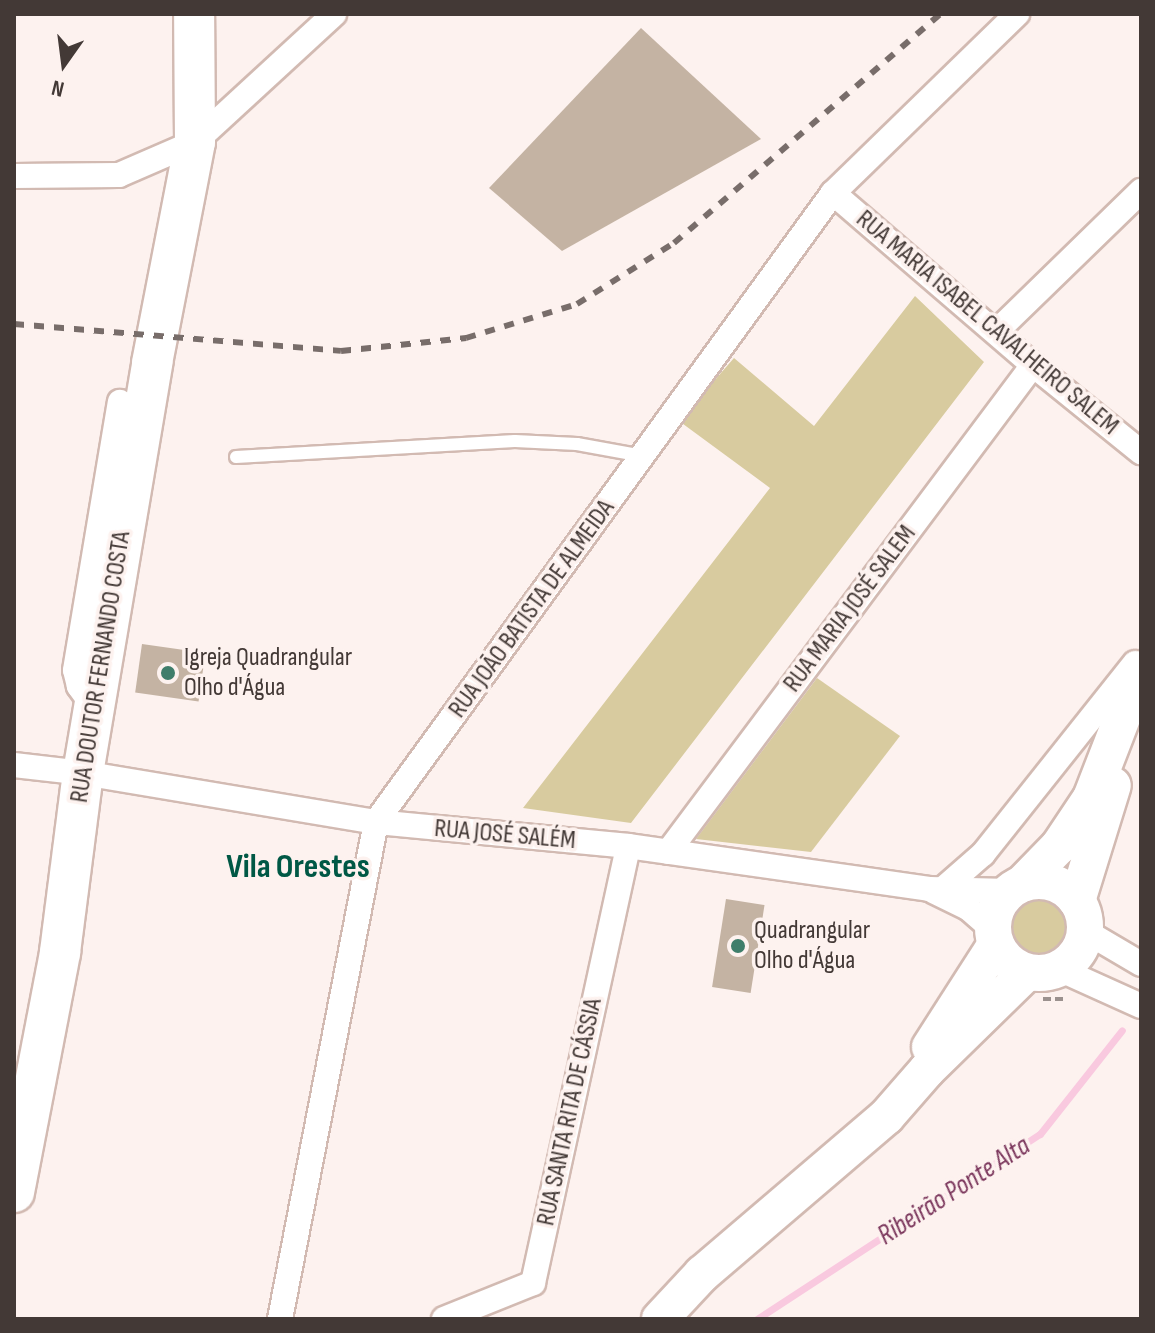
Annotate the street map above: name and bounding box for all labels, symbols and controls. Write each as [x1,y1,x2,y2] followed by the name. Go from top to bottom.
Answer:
[24,24,104,104] north arrow
[49,73,67,102] text: N
[849,204,1125,442] street label: RUA MARIA ISABEL CAVALHEIRO SALEM
[442,494,622,724] street label: RUA JOÃO BATISTA DE ALMEIDA
[777,519,923,699] street label: RUA MARIA JOSÉ SALEM
[64,529,138,805] street label: RUA DOUTOR FERNANDO COSTA
[184,642,352,704] place label: Igreja Quadrangular Olho d'Água
[159,664,177,682] marker: Igreja Quadrangular Olho d'Água
[433,813,577,857] street label: RUA JOSÉ SALÉM
[226,847,370,887] district label: Vila Orestes
[754,915,870,976] place label: Quadrangular Olho d'Água
[729,937,747,955] marker: Quadrangular Olho d'Água
[531,995,609,1229] street label: RUA SANTA RITA DE CÁSSIA
[872,1129,1036,1253] water label: Ribeirão Ponte Alta

